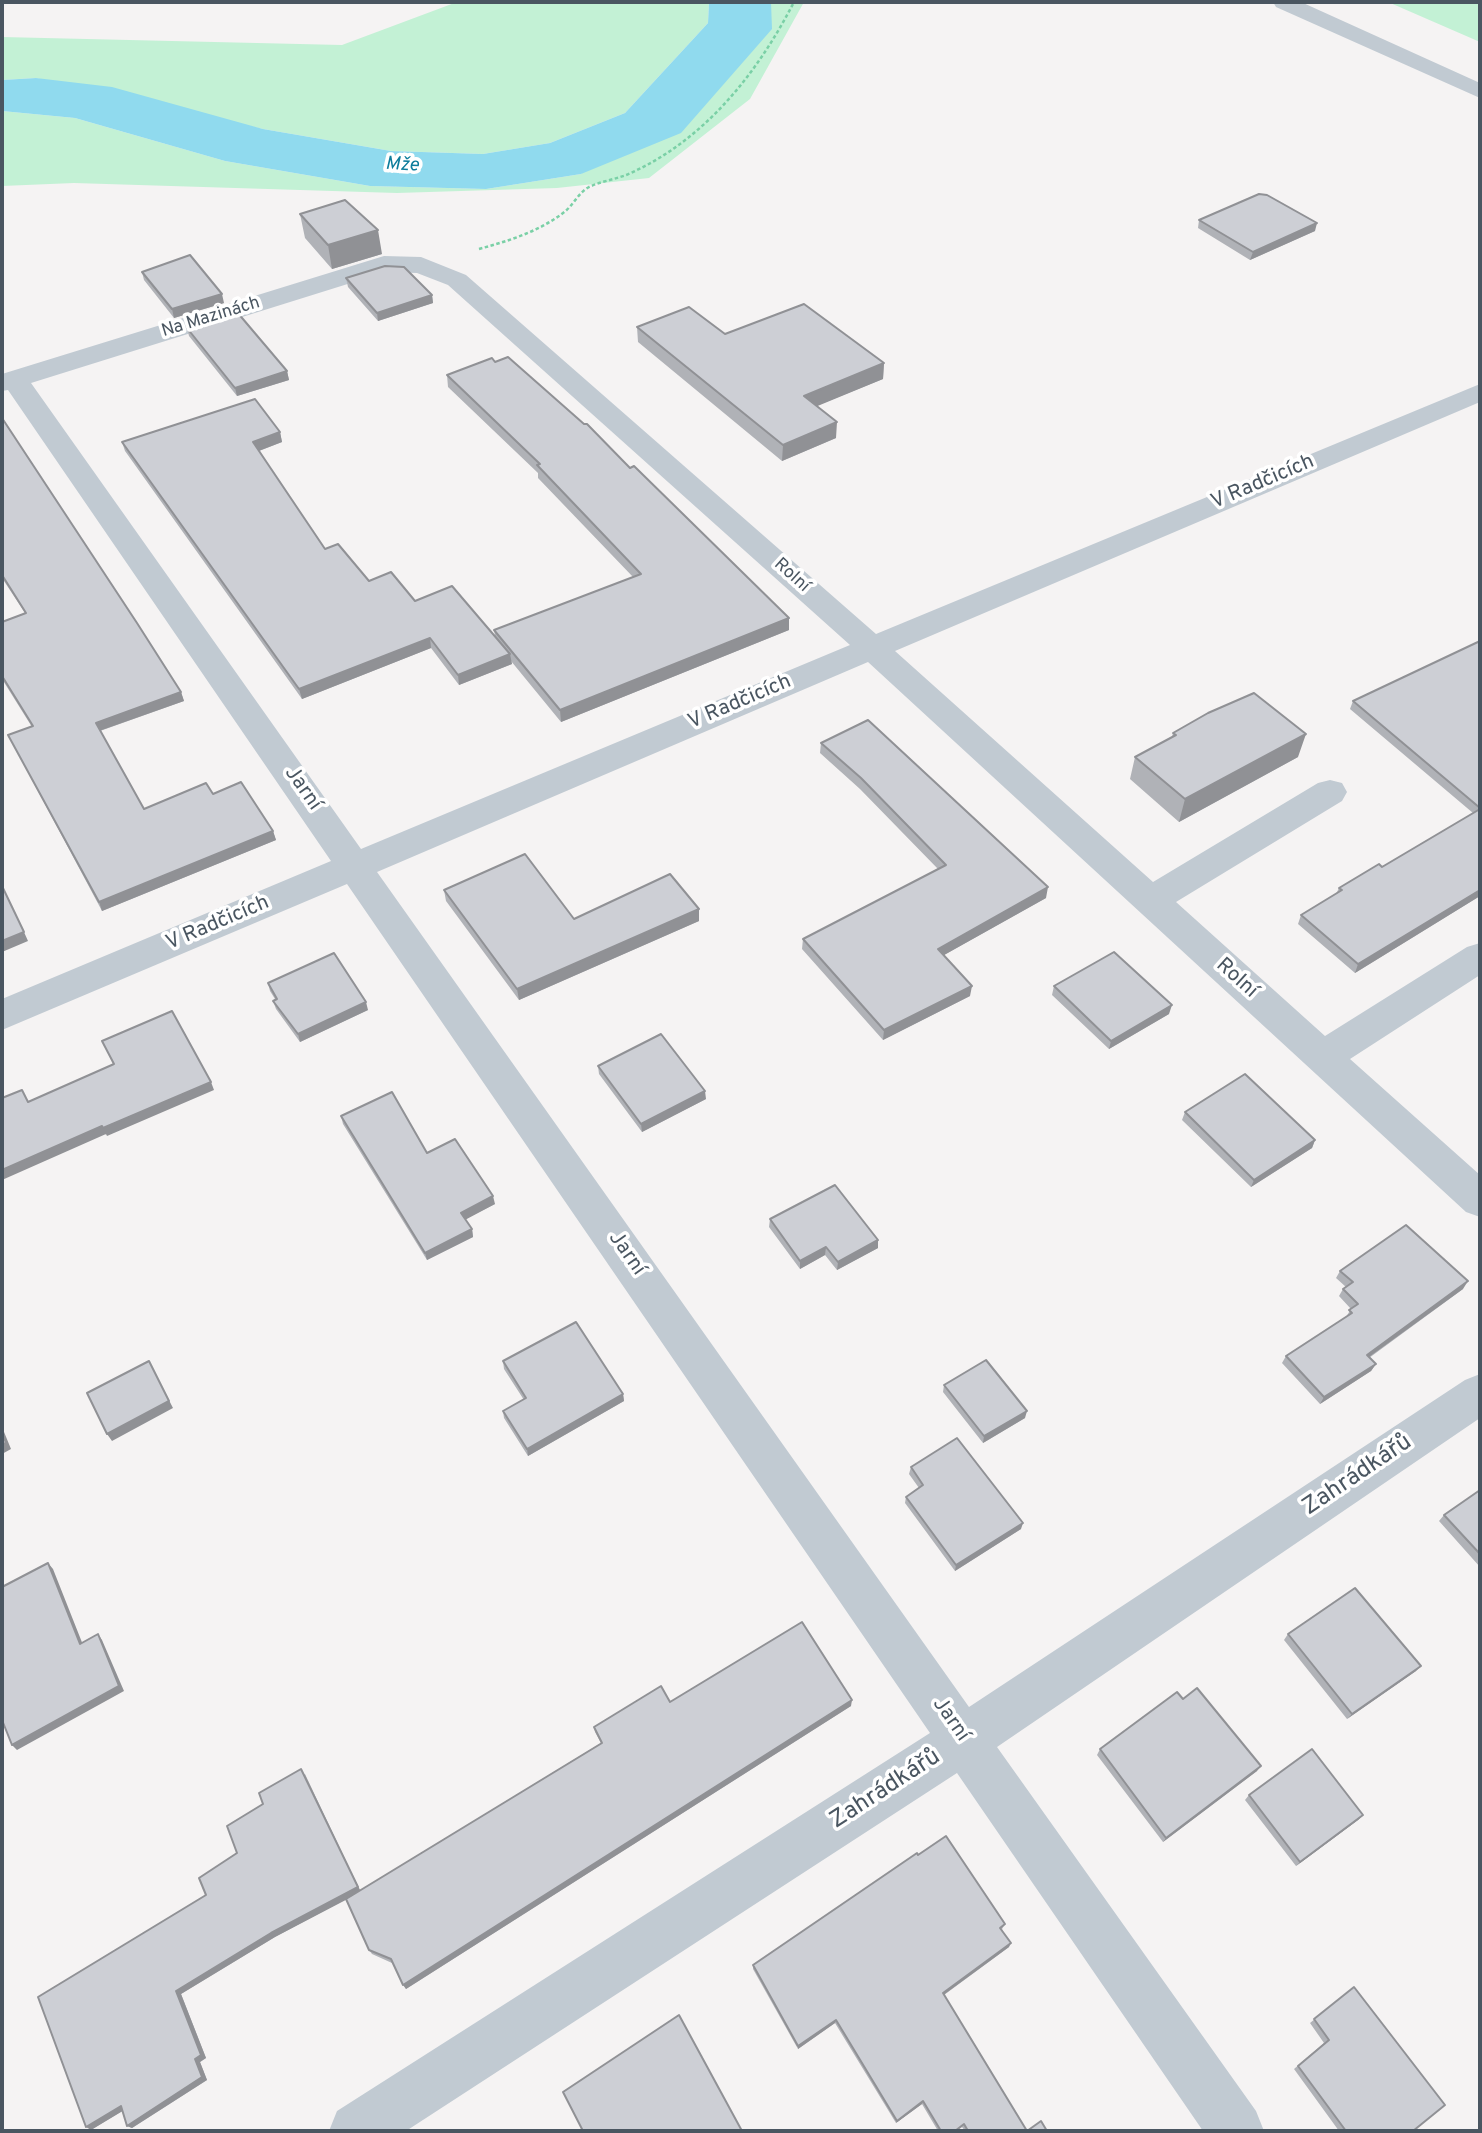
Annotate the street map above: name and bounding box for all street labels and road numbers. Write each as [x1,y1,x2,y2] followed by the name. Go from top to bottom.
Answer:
[159,293,263,343] street label: Na Mazinách
[1208,450,1318,516] street label: V Radčicích
[769,554,813,598] street label: Rolní
[685,670,795,736] street label: V Radčicích
[278,762,326,816] street label: Jarní
[163,891,273,957] street label: V Radčicích
[1210,954,1262,1004] street label: Rolní
[602,1227,650,1281] street label: Jarní
[1298,1429,1418,1523] street label: Zahrádkářů
[926,1693,974,1747] street label: Jarní
[825,1744,947,1836] street label: Zahrádkářů

